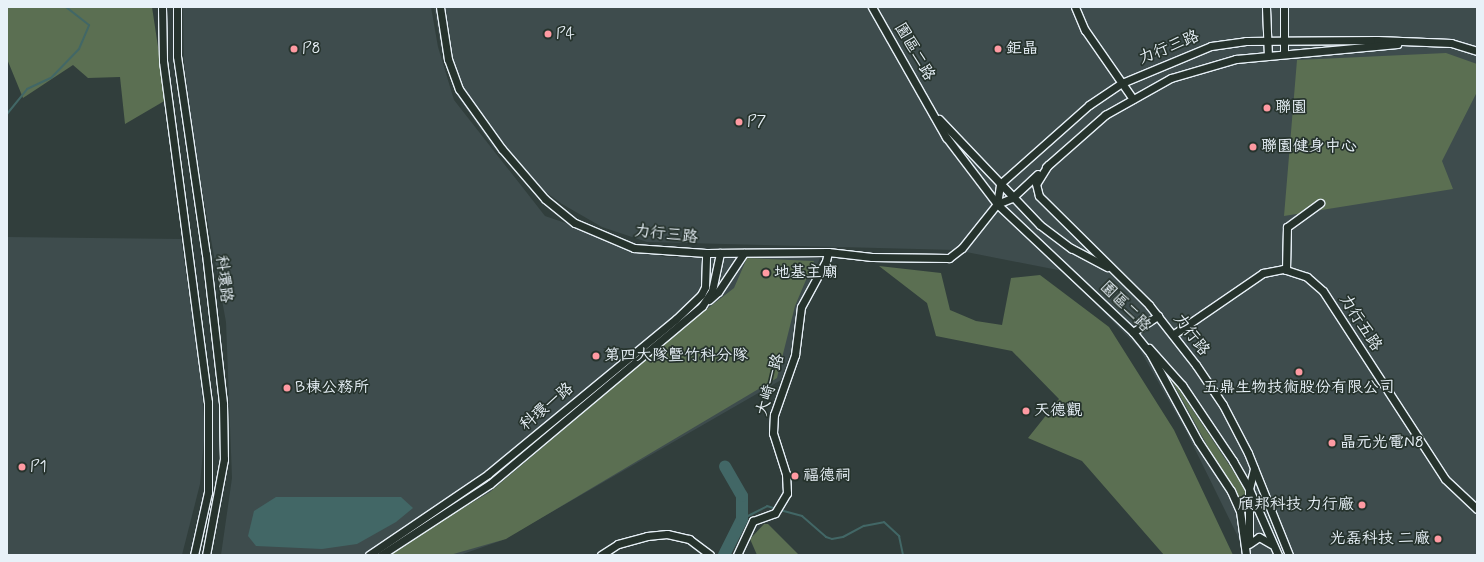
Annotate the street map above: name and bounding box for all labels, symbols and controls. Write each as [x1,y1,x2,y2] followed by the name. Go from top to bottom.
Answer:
[890,19,938,85] street label: 園區二路
[556,24,575,44] place label: P4
[1136,27,1202,69] street label: 力行三路
[543,29,553,39] marker: P4
[302,39,321,59] place label: P8
[1006,39,1038,59] place label: 鉅晶
[289,44,299,54] marker: P8
[993,44,1003,54] marker: 鉅晶
[1275,98,1307,118] place label: 聯園
[1262,103,1272,113] marker: 聯園
[747,112,766,132] place label: P7
[734,117,744,127] marker: P7
[1261,137,1357,157] place label: 聯園健身中心
[1248,142,1258,152] marker: 聯園健身中心
[633,222,699,248] street label: 力行三路
[211,254,235,304] street label: 科環路
[774,263,838,283] place label: 地基主廟
[761,268,771,278] marker: 地基主廟
[1096,278,1154,336] street label: 園區二路
[1335,291,1385,355] street label: 力行五路
[1169,310,1213,360] street label: 力行路
[604,346,748,366] place label: 第四大隊暨竹科分隊
[591,351,601,361] marker: 第四大隊暨竹科分隊
[753,352,789,418] street label: 大崎一路
[1294,367,1304,377] marker: 五鼎生物技術股份有限公司
[295,378,369,398] place label: B棟公務所
[1203,378,1395,398] place label: 五鼎生物技術股份有限公司
[516,379,578,435] street label: 科環一路
[282,383,292,393] marker: B棟公務所
[1034,401,1082,421] place label: 天德觀
[1021,406,1031,416] marker: 天德觀
[1340,433,1424,453] place label: 晶元光電N8
[1327,438,1337,448] marker: 晶元光電N8
[30,457,47,477] place label: P1
[17,462,27,472] marker: P1
[803,466,851,486] place label: 福德祠
[790,471,800,481] marker: 福德祠
[1238,495,1354,515] place label: 頎邦科技 力行廠
[1357,500,1367,510] marker: 頎邦科技 力行廠
[1330,529,1430,549] place label: 光磊科技 二廠
[1433,534,1443,544] marker: 光磊科技 二廠

